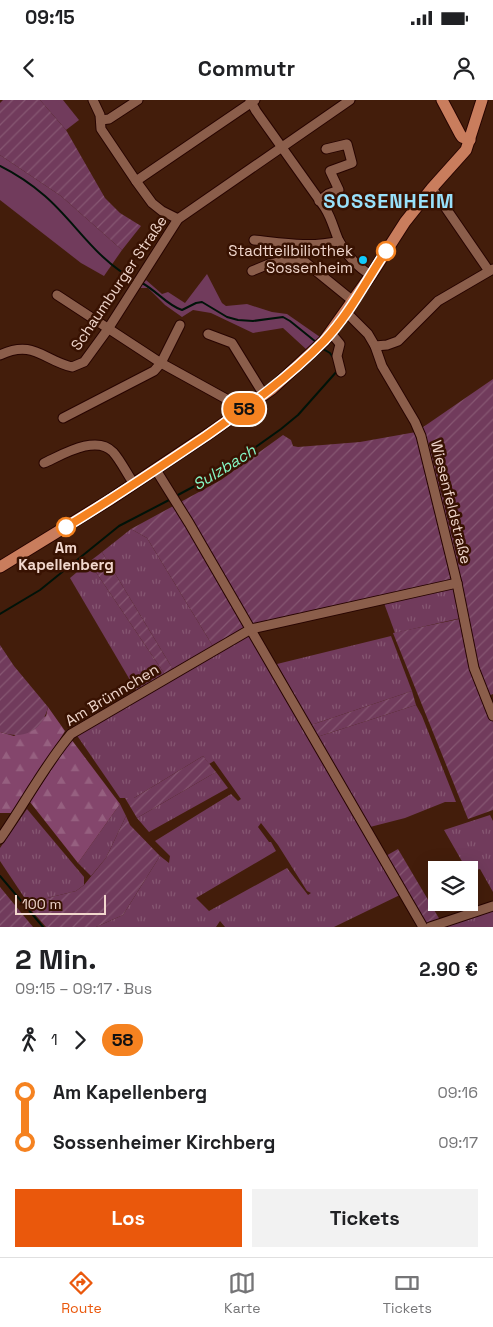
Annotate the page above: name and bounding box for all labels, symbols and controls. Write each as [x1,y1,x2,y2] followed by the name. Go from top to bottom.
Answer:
[25,5,75,30] text: 09:15
[15,54,43,82] icon: back
[198,54,295,82] text: Commutr
[450,54,478,82] icon: person
[323,188,455,214] district label: SOSSENHEIM
[66,212,171,354] street label: Schaumburger Straße
[228,241,353,277] place label: Stadtteilbiliothek Sossenheim
[376,241,396,261] unlabelled marker
[357,254,369,266] marker: Stadtteilbiliothek Sossenheim
[222,393,266,425] line badge: 58
[233,397,255,420] text: 58
[427,438,476,566] street label: Wiesenfeldstraße
[189,439,261,495] water label: Sulzbach
[56,517,76,537] marker: Am Kapellenberg
[18,538,114,574] place label: Am Kapellenberg
[62,659,162,730] street label: Am Brünnchen
[428,861,478,911] map controls
[428,861,478,911] button: layers
[15,892,106,915] scale bar
[22,895,61,913] text: 100 m
[15,941,96,977] text: 2 Min.
[419,957,478,982] text: 2.90 €
[15,978,152,999] text: 09:15 – 09:17 · Bus
[15,1026,43,1054] icon: walk
[66,1026,94,1054] icon: forward
[112,1028,133,1051] text: 58
[51,1029,58,1050] text: 1
[53,1080,207,1105] text: Am Kapellenberg
[437,1082,478,1103] text: 09:16
[53,1130,275,1155] text: Sossenheimer Kirchberg
[438,1132,478,1153] text: 09:17
[15,1189,242,1247] button: Los
[252,1189,478,1247] button: Tickets
[61,1269,102,1317] tab: Route
[224,1269,260,1317] tab: Karte
[383,1269,432,1317] tab: Tickets

